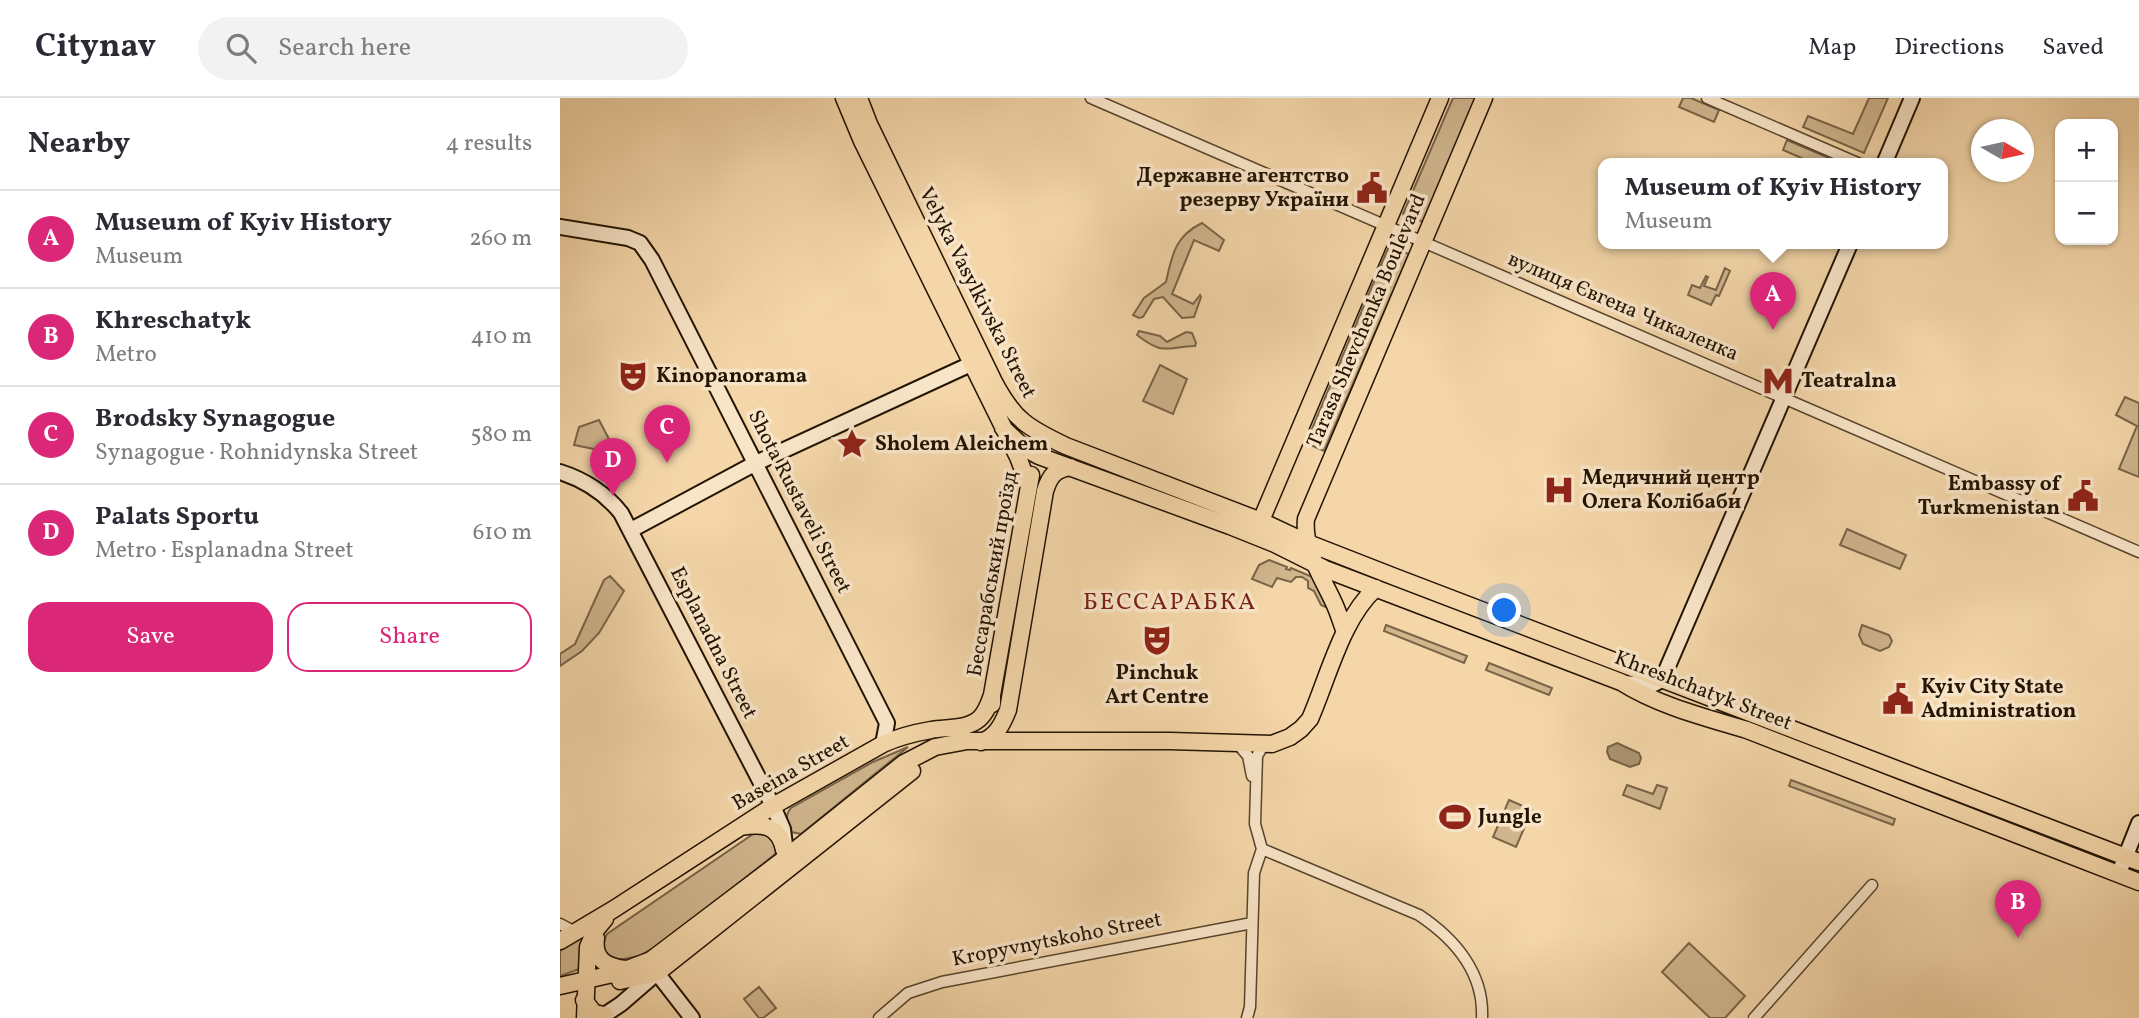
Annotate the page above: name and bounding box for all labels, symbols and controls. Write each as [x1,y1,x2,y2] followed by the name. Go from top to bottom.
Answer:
[198,17,688,80] search box
[35,25,156,71] text: Citynav
[222,29,260,67] icon: search
[278,30,411,66] text: Search here
[1808,31,1856,65] text: Map
[1894,31,2004,65] text: Directions
[2042,31,2104,65] text: Saved
[1971,119,2034,182] north arrow
[2055,119,2118,245] map controls
[2055,119,2118,182] button: +
[28,123,130,165] text: Nearby
[446,128,532,160] text: 4 results
[1598,158,1948,249] popup
[1136,162,1349,215] place label: Державне агентство резерву України
[1625,170,1921,206] text: Museum of Kyiv History
[1355,171,1389,205] public building icon: Державне агентство резерву України
[911,182,1043,404] street label: Velyka Vasylkivska Street
[2055,182,2118,245] button: −
[1300,189,1434,453] street label: Tarasa Shevchenka Boulevard
[95,205,392,241] text: Museum of Kyiv History
[1625,206,1713,238] text: Museum
[43,223,59,255] text: A
[469,223,532,255] text: 260 m
[95,241,183,273] text: Museum
[1503,245,1743,369] street label: вулиця Євгена Чикаленка
[1750,272,1796,330] pin: A
[95,303,251,339] text: Khreschatyk
[43,321,59,353] text: B
[471,321,532,353] text: 410 m
[95,339,157,371] text: Metro
[616,359,650,393] theatre icon: Kinopanorama
[656,362,807,391] place label: Kinopanorama
[1761,364,1795,398] metro station icon: Teatralna
[1801,367,1897,396] place label: Teatralna
[95,401,335,437] text: Brodsky Synagogue
[644,405,690,463] pin: C
[740,405,858,599] street label: Shota Rustaveli Street
[44,419,58,451] text: C
[470,419,532,451] text: 580 m
[835,427,869,461] place icon: Sholem Aleichem
[875,430,1048,459] place label: Sholem Aleichem
[95,437,418,469] text: Synagogue · Rohnidynska Street
[590,438,636,496] pin: D
[1582,464,1760,517] place label: Медичний центр Олега Колібаби
[961,469,1025,679] street label: Бессарабський проїзд
[1918,470,2062,523] place label: Embassy of Turkmenistan
[1542,473,1576,507] hospital icon: Медичний центр Олега Колібаби
[2066,479,2100,513] public building icon: Embassy of Turkmenistan
[95,499,259,535] text: Palats Sportu
[43,517,59,549] text: D
[473,517,532,549] text: 610 m
[95,535,354,567] text: Metro · Esplanadna Street
[662,562,764,724] street label: Esplanadna Street
[1083,586,1257,620] district label: БЕССАРАБКА
[1487,593,1521,627] your location
[28,602,273,672] button: Save
[287,602,532,672] button: Share
[1140,623,1174,657] theatre icon: Pinchuk Art Centre
[1610,644,1796,738] street label: Khreshchatyk Street
[1105,659,1209,712] place label: Pinchuk Art Centre
[1921,673,2077,726] place label: Kyiv City State Administration
[1881,682,1915,716] public building icon: Kyiv City State Administration
[727,728,855,818] street label: Baseina Street
[1438,800,1472,834] sports icon: Jungle
[1477,803,1542,832] place label: Jungle
[1995,880,2041,938] pin: B
[950,905,1164,975] street label: Kropyvnytskoho Street

